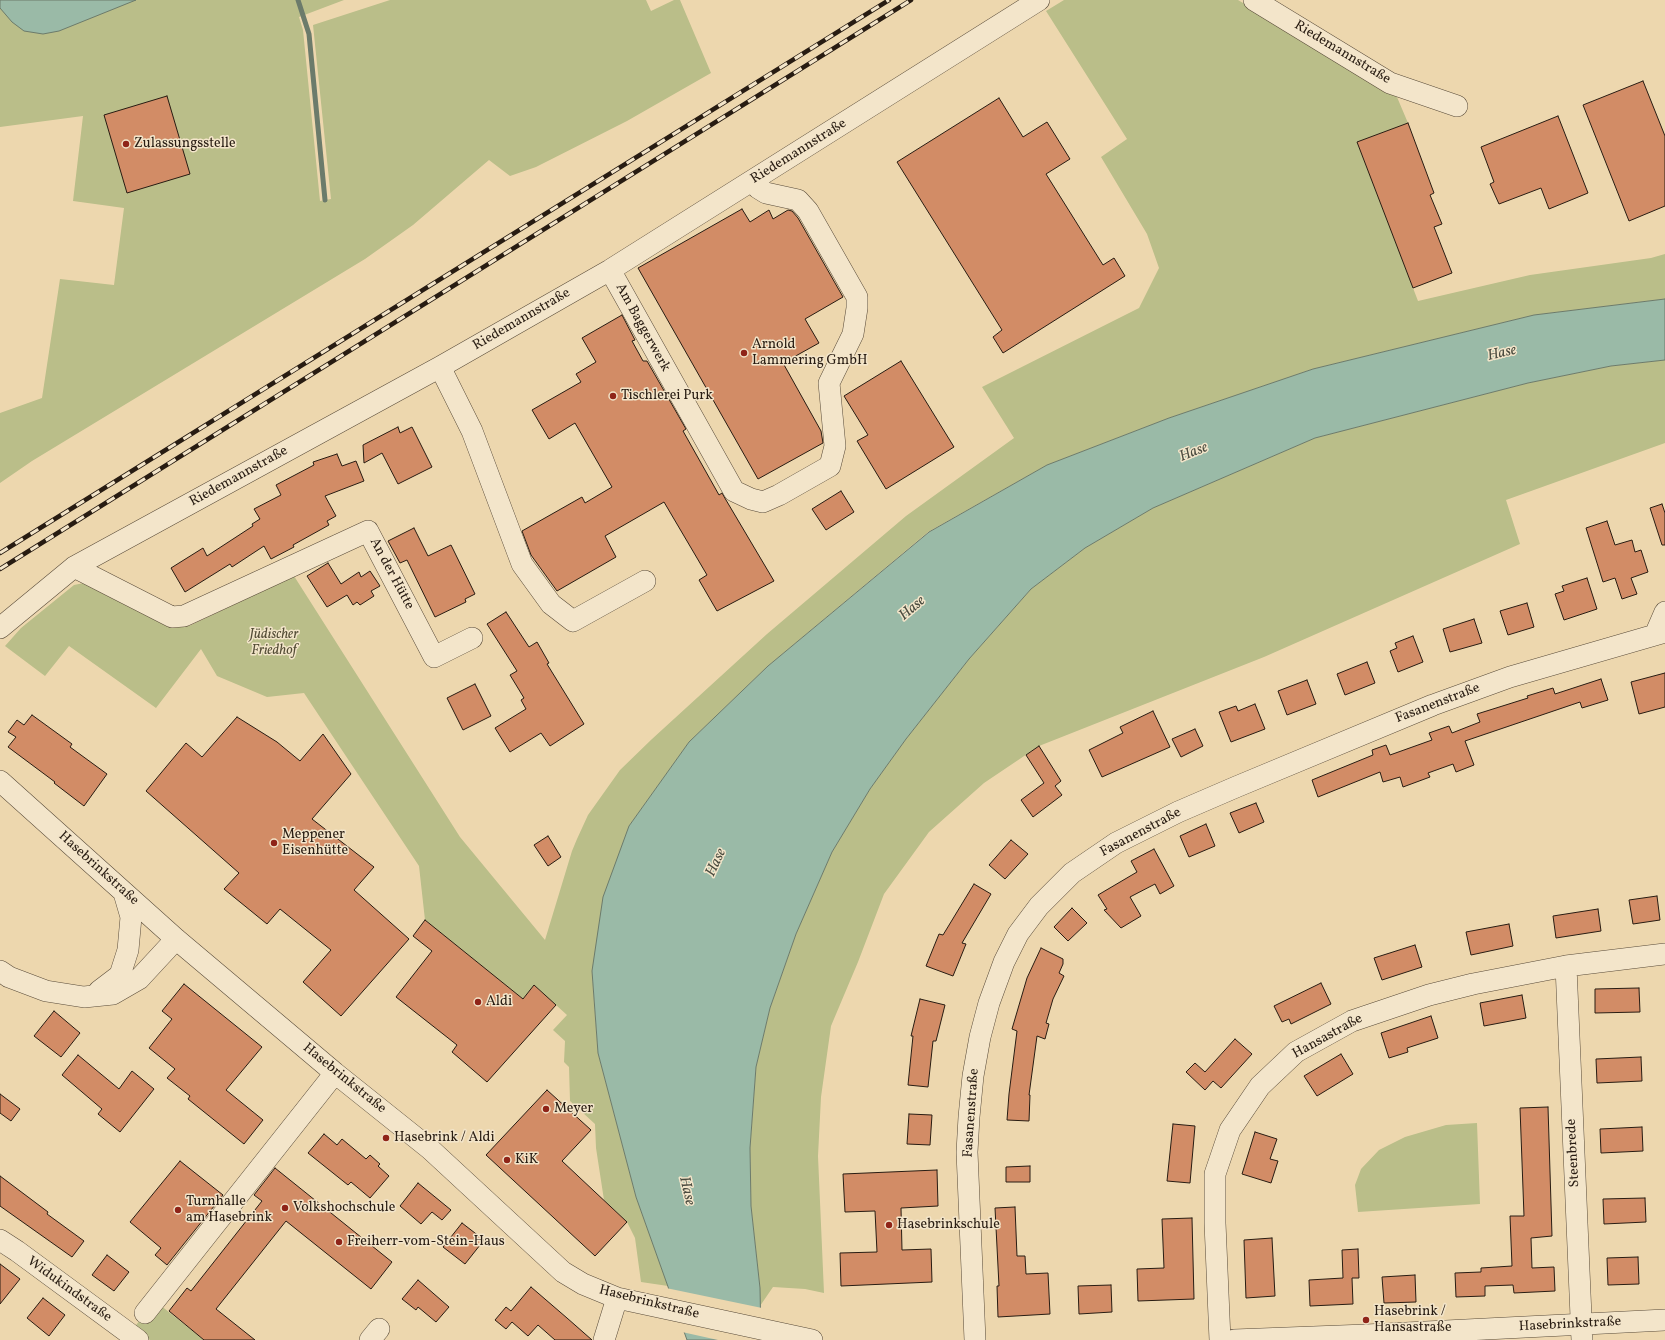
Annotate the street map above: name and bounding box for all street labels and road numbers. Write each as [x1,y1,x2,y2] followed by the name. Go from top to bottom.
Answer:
[1291,18,1393,88] street label: Riedemannstraße
[748,116,850,188] street label: Riedemannstraße
[611,281,673,375] street label: Am Baggerwerk
[470,285,574,355] street label: Riedemannstraße
[187,443,291,511] street label: Riedemannstraße
[365,535,417,613] street label: An der Hütte
[1393,680,1483,728] street label: Fasanenstraße
[1098,805,1184,861] street label: Fasanenstraße
[54,828,142,910] street label: Hasebrinkstraße
[1290,1011,1366,1063] street label: Hansastraße
[299,1040,389,1118] street label: Hasebrinkstraße
[961,1068,983,1158] street label: Fasanenstraße
[1564,1118,1584,1188] street label: Steenbrede
[23,1254,115,1326] street label: Widukindstraße
[597,1282,701,1324] street label: Hasebrinkstraße
[1518,1314,1622,1336] street label: Hasebrinkstraße

